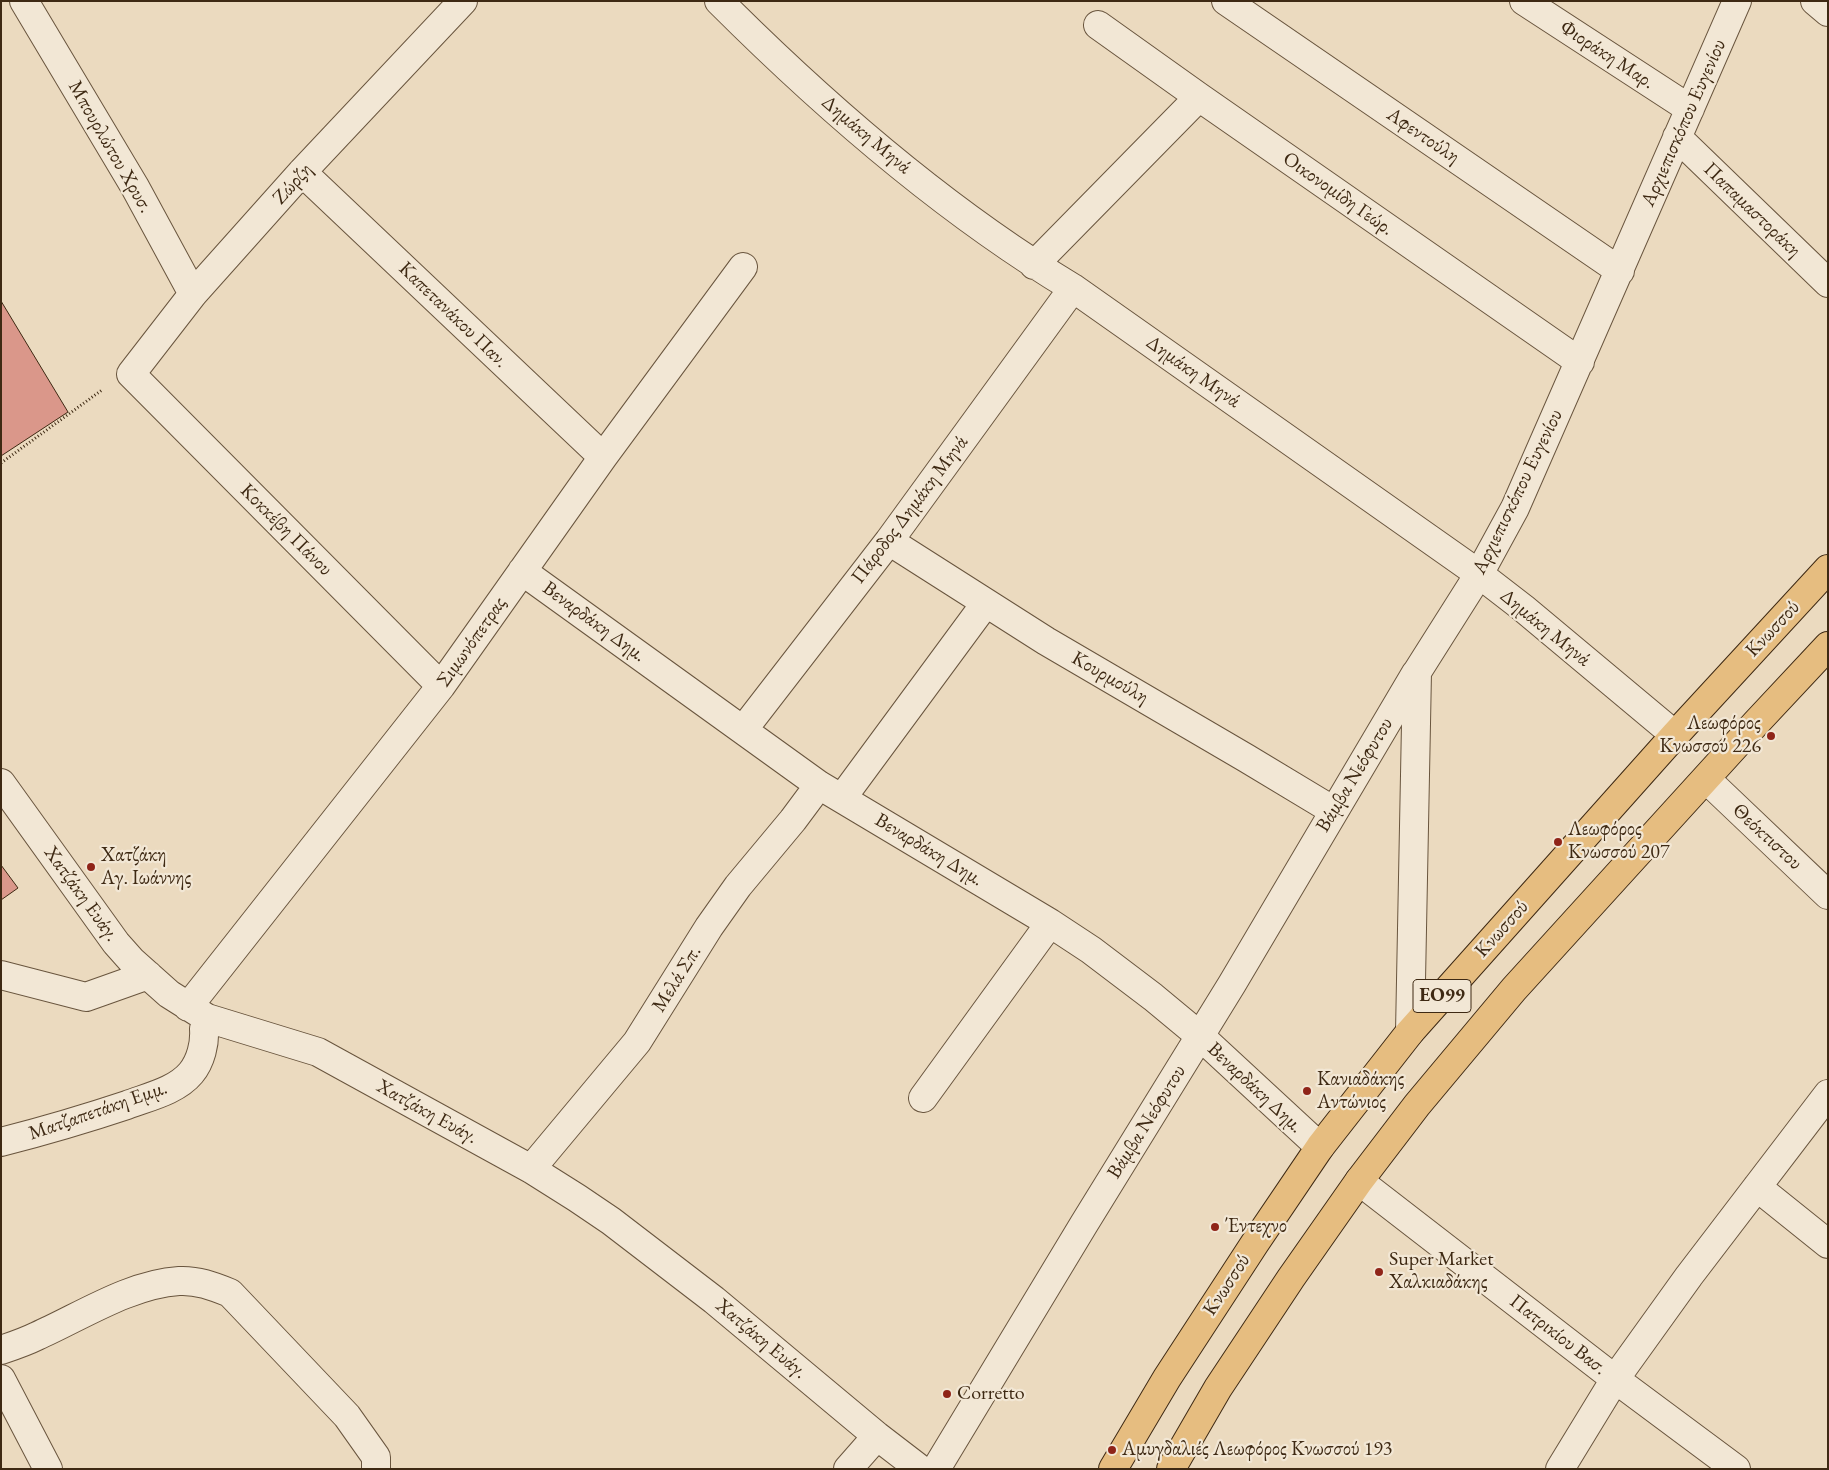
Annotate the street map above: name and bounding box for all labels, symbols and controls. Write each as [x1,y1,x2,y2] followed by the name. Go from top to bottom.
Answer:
[1555,16,1659,94] street label: Φιοράκη Μαρ.
[1636,36,1732,210] street label: Αρχιεπισκόπου Ευγενίου
[62,77,158,217] street label: Μπουρλώτου Χρυσ.
[816,91,916,179] street label: Δημάκη Μηνά
[1382,103,1464,169] street label: Αφεντούλη
[1278,147,1398,241] street label: Οικονομίδη Γεώρ.
[1698,157,1806,263] street label: Παπαμαστοράκη
[268,158,318,210] street label: Ζώρζη
[393,257,513,373] street label: Καπετανάκου Παν.
[1141,331,1245,413] street label: Δημάκη Μηνά
[1468,406,1568,578] street label: Αρχιεπισκόπου Ευγενίου
[847,431,973,589] street label: Πάροδος Δημάκη Μηνά
[235,479,337,581] street label: Κοκκέβη Πάνου
[538,576,650,668] street label: Βεναρδάκη Δημ.
[1495,584,1595,672] street label: Δημάκη Μηνά
[432,592,512,692] street label: Σιμωνόπετρας
[1741,596,1805,662] street label: Κνωσσού
[1067,646,1153,710] street label: Κουρμούλη
[1659,712,1761,759] place label: Λεωφόρος Κνωσσού 226
[1311,713,1399,837] street label: Βάμβα Νεόφυτου
[1765,730,1777,742] marker: Λεωφόρος Κνωσσού 226
[1727,799,1807,875] street label: Θεόκτιστου
[870,808,988,892] street label: Βεναρδάκη Δημ.
[1568,818,1670,865] place label: Λεωφόρος Κνωσσού 207
[1552,836,1564,848] marker: Λεωφόρος Κνωσσού 207
[38,842,124,946] street label: Χατζάκη Ευάγ.
[101,844,191,891] place label: Χατζάκη Αγ. Ιωάννης
[85,861,97,873] marker: Χατζάκη Αγ. Ιωάννης
[1470,895,1534,963] street label: Κνωσσού
[647,941,707,1017] street label: Μελά Σπ.
[1413,979,1471,1012] road number: ΕΟ99
[1202,1038,1308,1138] street label: Βεναρδάκη Δημ.
[1102,1061,1192,1183] street label: Βάμβα Νεόφυτου
[1317,1068,1404,1115] place label: Κανιαδάκης Αντώνιος
[372,1074,482,1150] street label: Χατζάκη Ευάγ.
[25,1076,171,1146] street label: Ματζαπετάκη Εμμ.
[1301,1085,1313,1097] marker: Κανιαδάκης Αντώνιος
[1225,1215,1287,1239] place label: Έντεχνο
[1209,1221,1221,1233] marker: Έντεχνο
[1389,1248,1493,1295] place label: Super Market Χαλκιαδάκης
[1198,1250,1256,1320] street label: Κνωσσού
[1373,1266,1385,1278] marker: Super Market Χαλκιαδάκης
[1505,1290,1611,1380] street label: Πατρικίου Βασ.
[710,1294,812,1384] street label: Χατζάκη Ευάγ.
[957,1382,1025,1406] place label: Corretto
[941,1388,953,1400] marker: Corretto
[1122,1438,1392,1462] place label: Αμυγδαλιές Λεωφόρος Κνωσσού 193
[1106,1444,1118,1456] marker: Αμυγδαλιές Λεωφόρος Κνωσσού 193

